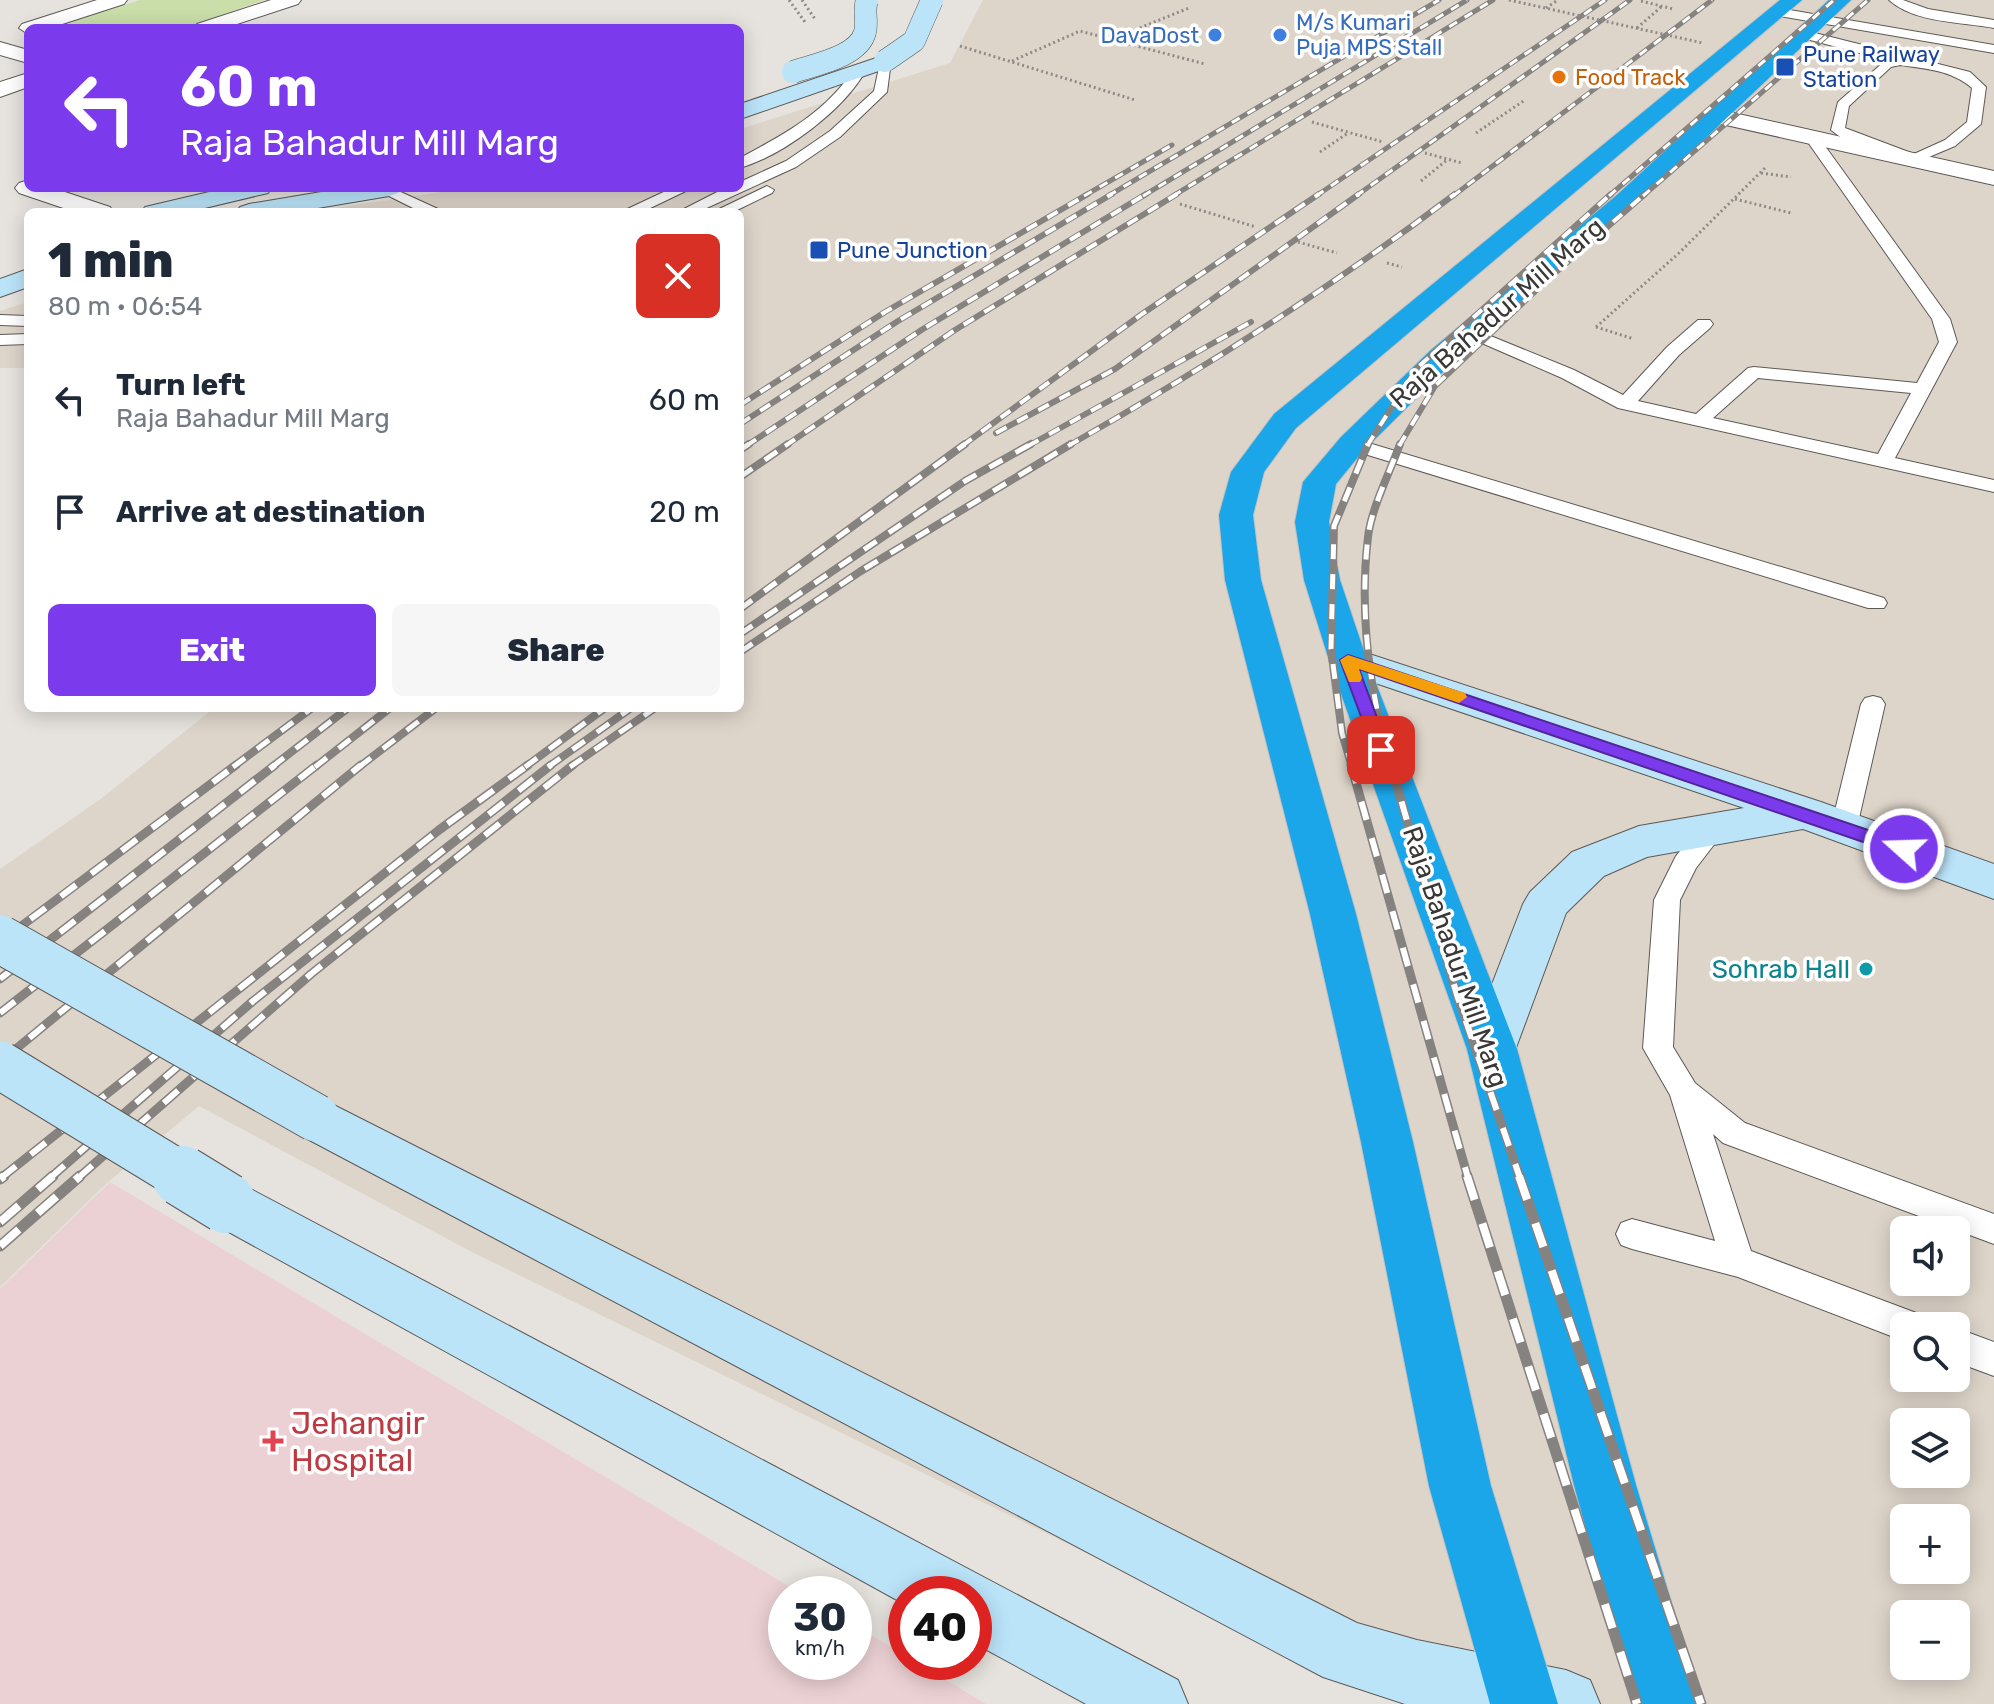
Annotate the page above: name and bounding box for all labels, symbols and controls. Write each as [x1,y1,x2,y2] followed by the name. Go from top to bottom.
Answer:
[1296,9,1442,61] place label: M/s Kumari Puja MPS Stall
[1100,22,1199,49] place label: DavaDost
[1206,26,1224,44] marker: DavaDost
[1271,26,1289,44] marker: M/s Kumari Puja MPS Stall
[1803,41,1940,93] place label: Pune Railway Station
[180,54,318,120] text: 60 m
[48,56,152,160] icon: left
[1774,56,1796,78] marker: Pune Railway Station
[1575,64,1686,91] place label: Food Track
[1550,68,1568,86] marker: Food Track
[180,121,559,164] text: Raja Bahadur Mill Marg
[1384,212,1610,414] street label: Raja Bahadur Mill Marg
[48,232,174,289] text: 1 min
[636,234,720,318] button: close
[837,237,988,264] place label: Pune Junction
[808,239,830,261] marker: Pune Junction
[48,291,202,322] text: 80 m · 06:54
[116,367,246,403] text: Turn left
[48,378,92,422] icon: left
[649,382,720,418] text: 60 m
[116,403,390,434] text: Raja Bahadur Mill Marg
[48,490,92,534] icon: arrive
[116,494,426,530] text: Arrive at destination
[649,494,720,530] text: 20 m
[48,604,376,696] button: Exit
[392,604,720,696] button: Share
[1347,716,1415,784] pin
[1359,728,1403,772] icon: arrive
[1862,807,1946,891] position arrow
[1396,823,1514,1091] street label: Raja Bahadur Mill Marg
[1712,954,1850,985] place label: Sohrab Hall
[1857,960,1875,978] marker: Sohrab Hall
[1890,1216,1970,1680] map controls
[1890,1216,1970,1296] button: sound
[1890,1312,1970,1392] button: search
[291,1404,425,1479] place label: Jehangir Hospital
[1890,1408,1970,1488] button: layers
[262,1430,284,1452] marker: Jehangir Hospital
[1890,1504,1970,1584] button: +
[888,1576,992,1680] speed limit sign: 40
[793,1594,847,1641] text: 30
[1890,1600,1970,1680] button: −
[795,1636,845,1660] text: km/h

